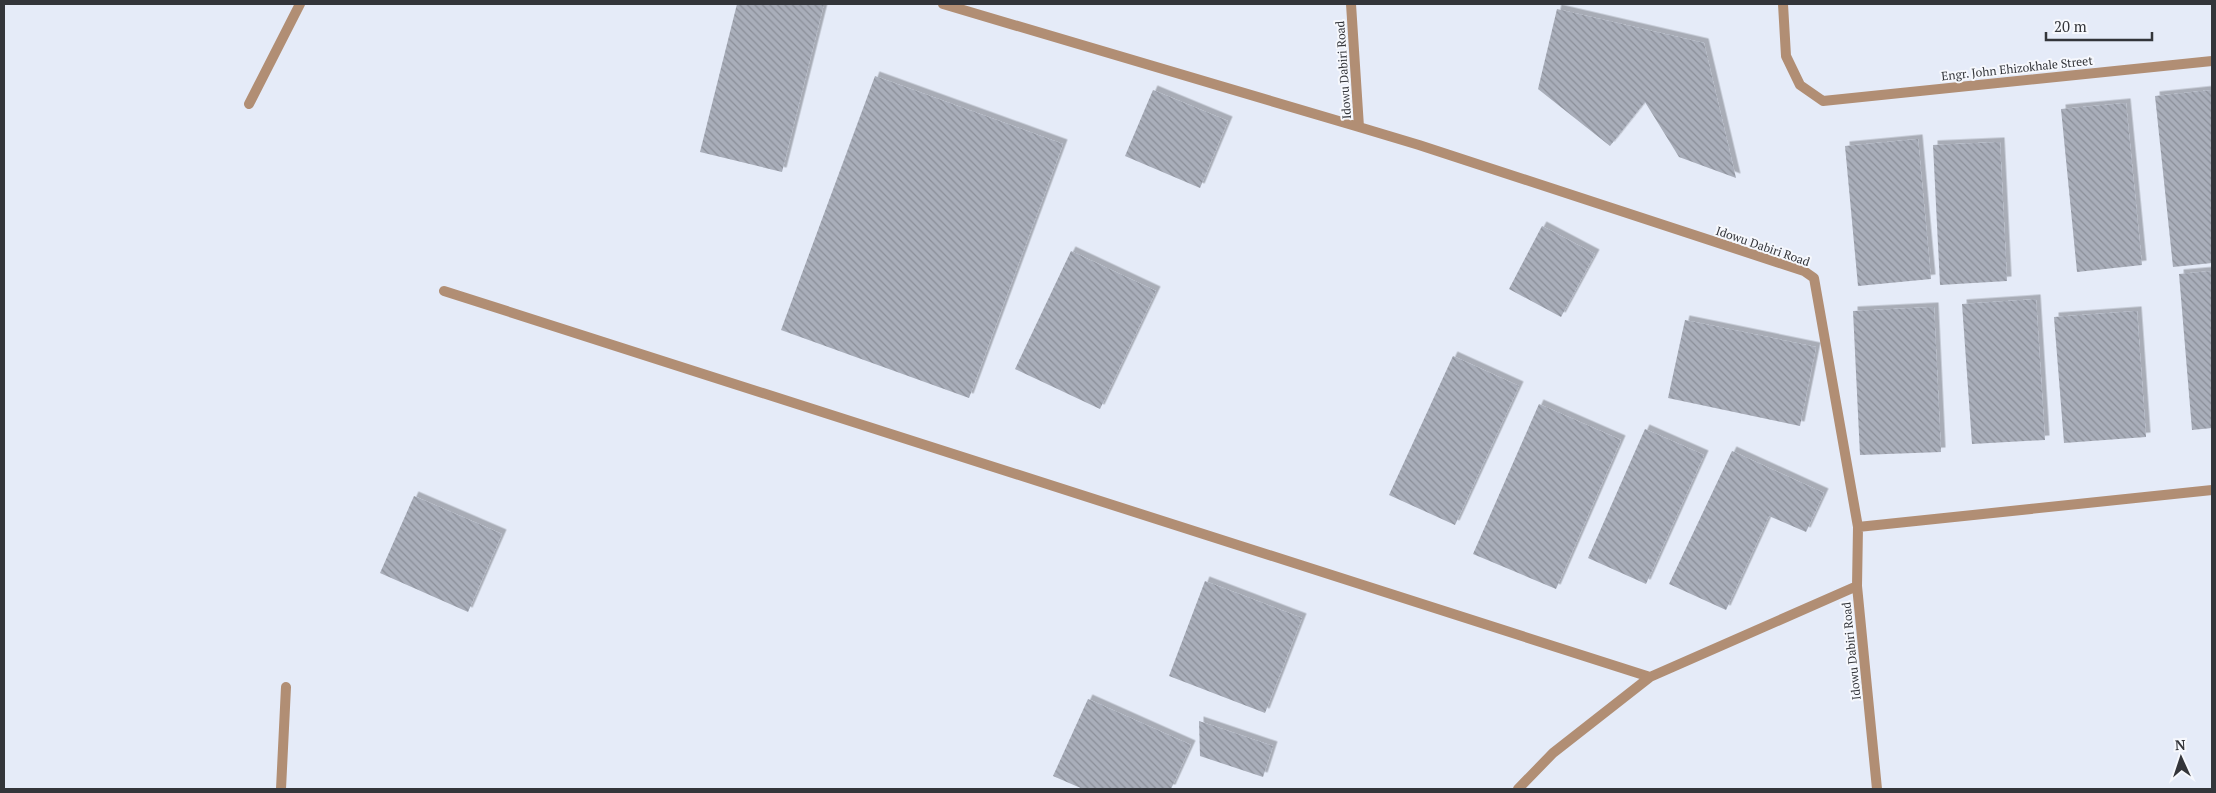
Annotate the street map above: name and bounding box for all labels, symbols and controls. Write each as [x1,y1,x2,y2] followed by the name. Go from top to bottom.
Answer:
[2046,10,2152,42] scale bar
[2054,16,2087,36] text: 20 m
[1332,20,1354,120] street label: Idowu Dabiri Road
[1941,53,2094,83] street label: Engr. John Ehizokhale Street
[1714,223,1812,269] street label: Idowu Dabiri Road
[1838,601,1864,701] street label: Idowu Dabiri Road
[2156,733,2206,783] north arrow
[2174,735,2186,754] text: N

